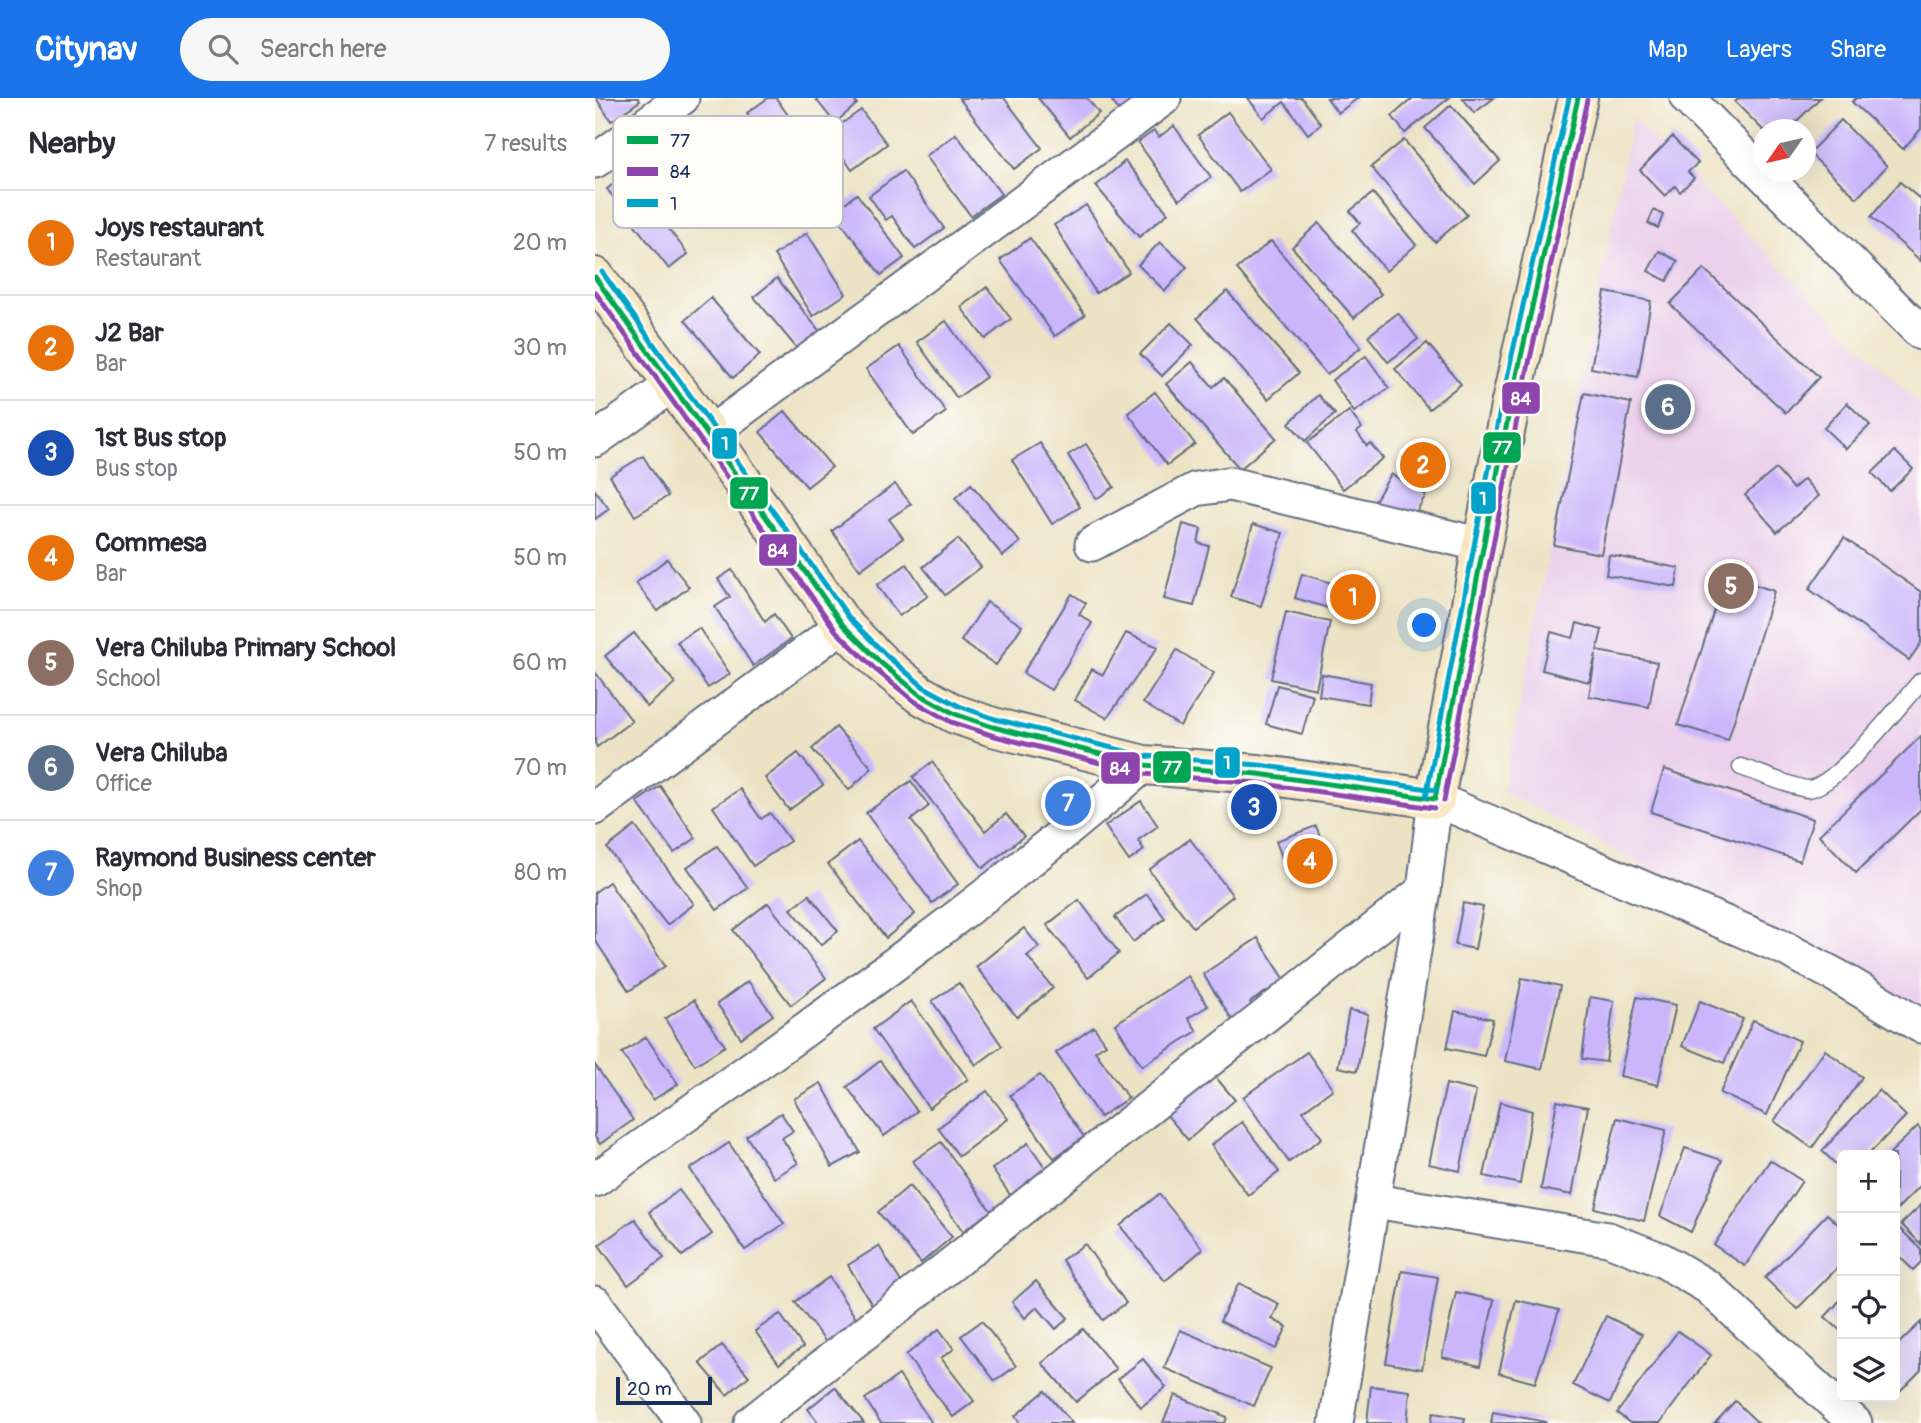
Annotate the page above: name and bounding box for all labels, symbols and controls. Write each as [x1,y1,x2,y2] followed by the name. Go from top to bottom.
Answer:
[180,18,670,81] search box
[35,29,138,70] text: Citynav
[204,30,242,68] icon: search
[260,33,386,65] text: Search here
[1648,35,1688,64] text: Map
[1726,35,1792,64] text: Layers
[1830,35,1886,64] text: Share
[613,116,843,228] legend
[1753,119,1816,182] north arrow
[28,125,115,162] text: Nearby
[484,129,567,158] text: 7 results
[670,129,690,153] text: 77
[670,160,691,184] text: 84
[670,192,677,216] text: 1
[95,212,264,244] text: Joys restaurant
[47,228,56,257] text: 1
[513,228,567,257] text: 20 m
[95,244,201,273] text: Restaurant
[95,317,164,349] text: J2 Bar
[45,333,57,362] text: 2
[513,333,567,362] text: 30 m
[95,349,127,378] text: Bar
[1501,381,1541,415] line badge: 84
[1645,381,1691,433] pin: 6
[1511,387,1531,411] text: 84
[95,422,227,454] text: 1st Bus stop
[711,427,738,460] line badge: 1
[1482,431,1522,464] line badge: 77
[721,432,729,456] text: 1
[1492,436,1513,460] text: 77
[45,438,57,467] text: 3
[513,438,567,467] text: 50 m
[1400,439,1446,491] pin: 2
[95,454,178,483] text: Bus stop
[729,476,769,510] line badge: 77
[1470,481,1497,515] line badge: 1
[739,482,760,506] text: 77
[1479,487,1487,511] text: 1
[95,527,207,559] text: Commesa
[758,533,798,567] line badge: 84
[768,539,788,563] text: 84
[44,543,58,572] text: 4
[513,543,567,572] text: 50 m
[95,559,127,588] text: Bar
[1708,560,1754,612] pin: 5
[1330,571,1376,623] pin: 1
[1407,608,1441,642] your location
[95,632,396,664] text: Vera Chiluba Primary School
[45,648,57,677] text: 5
[512,648,567,677] text: 60 m
[95,664,161,693] text: School
[95,737,228,769] text: Vera Chiluba
[1214,746,1241,779] line badge: 1
[1152,750,1192,784] line badge: 77
[1100,751,1141,785] line badge: 84
[1223,751,1231,775] text: 1
[44,753,58,782] text: 6
[514,753,567,782] text: 70 m
[1162,756,1183,780] text: 77
[1110,757,1130,781] text: 84
[95,769,152,798] text: Office
[1045,777,1091,829] pin: 7
[1231,781,1277,833] pin: 3
[1287,835,1333,887] pin: 4
[95,842,376,874] text: Raymond Business center
[45,858,57,887] text: 7
[514,858,567,887] text: 80 m
[95,874,143,903] text: Shop
[1837,1150,1900,1402] map controls
[1837,1150,1900,1213] button: +
[1837,1213,1900,1276] button: −
[1837,1276,1900,1339] button: locate
[1837,1339,1900,1402] button: layers
[616,1374,712,1406] scale bar
[627,1377,672,1401] text: 20 m

